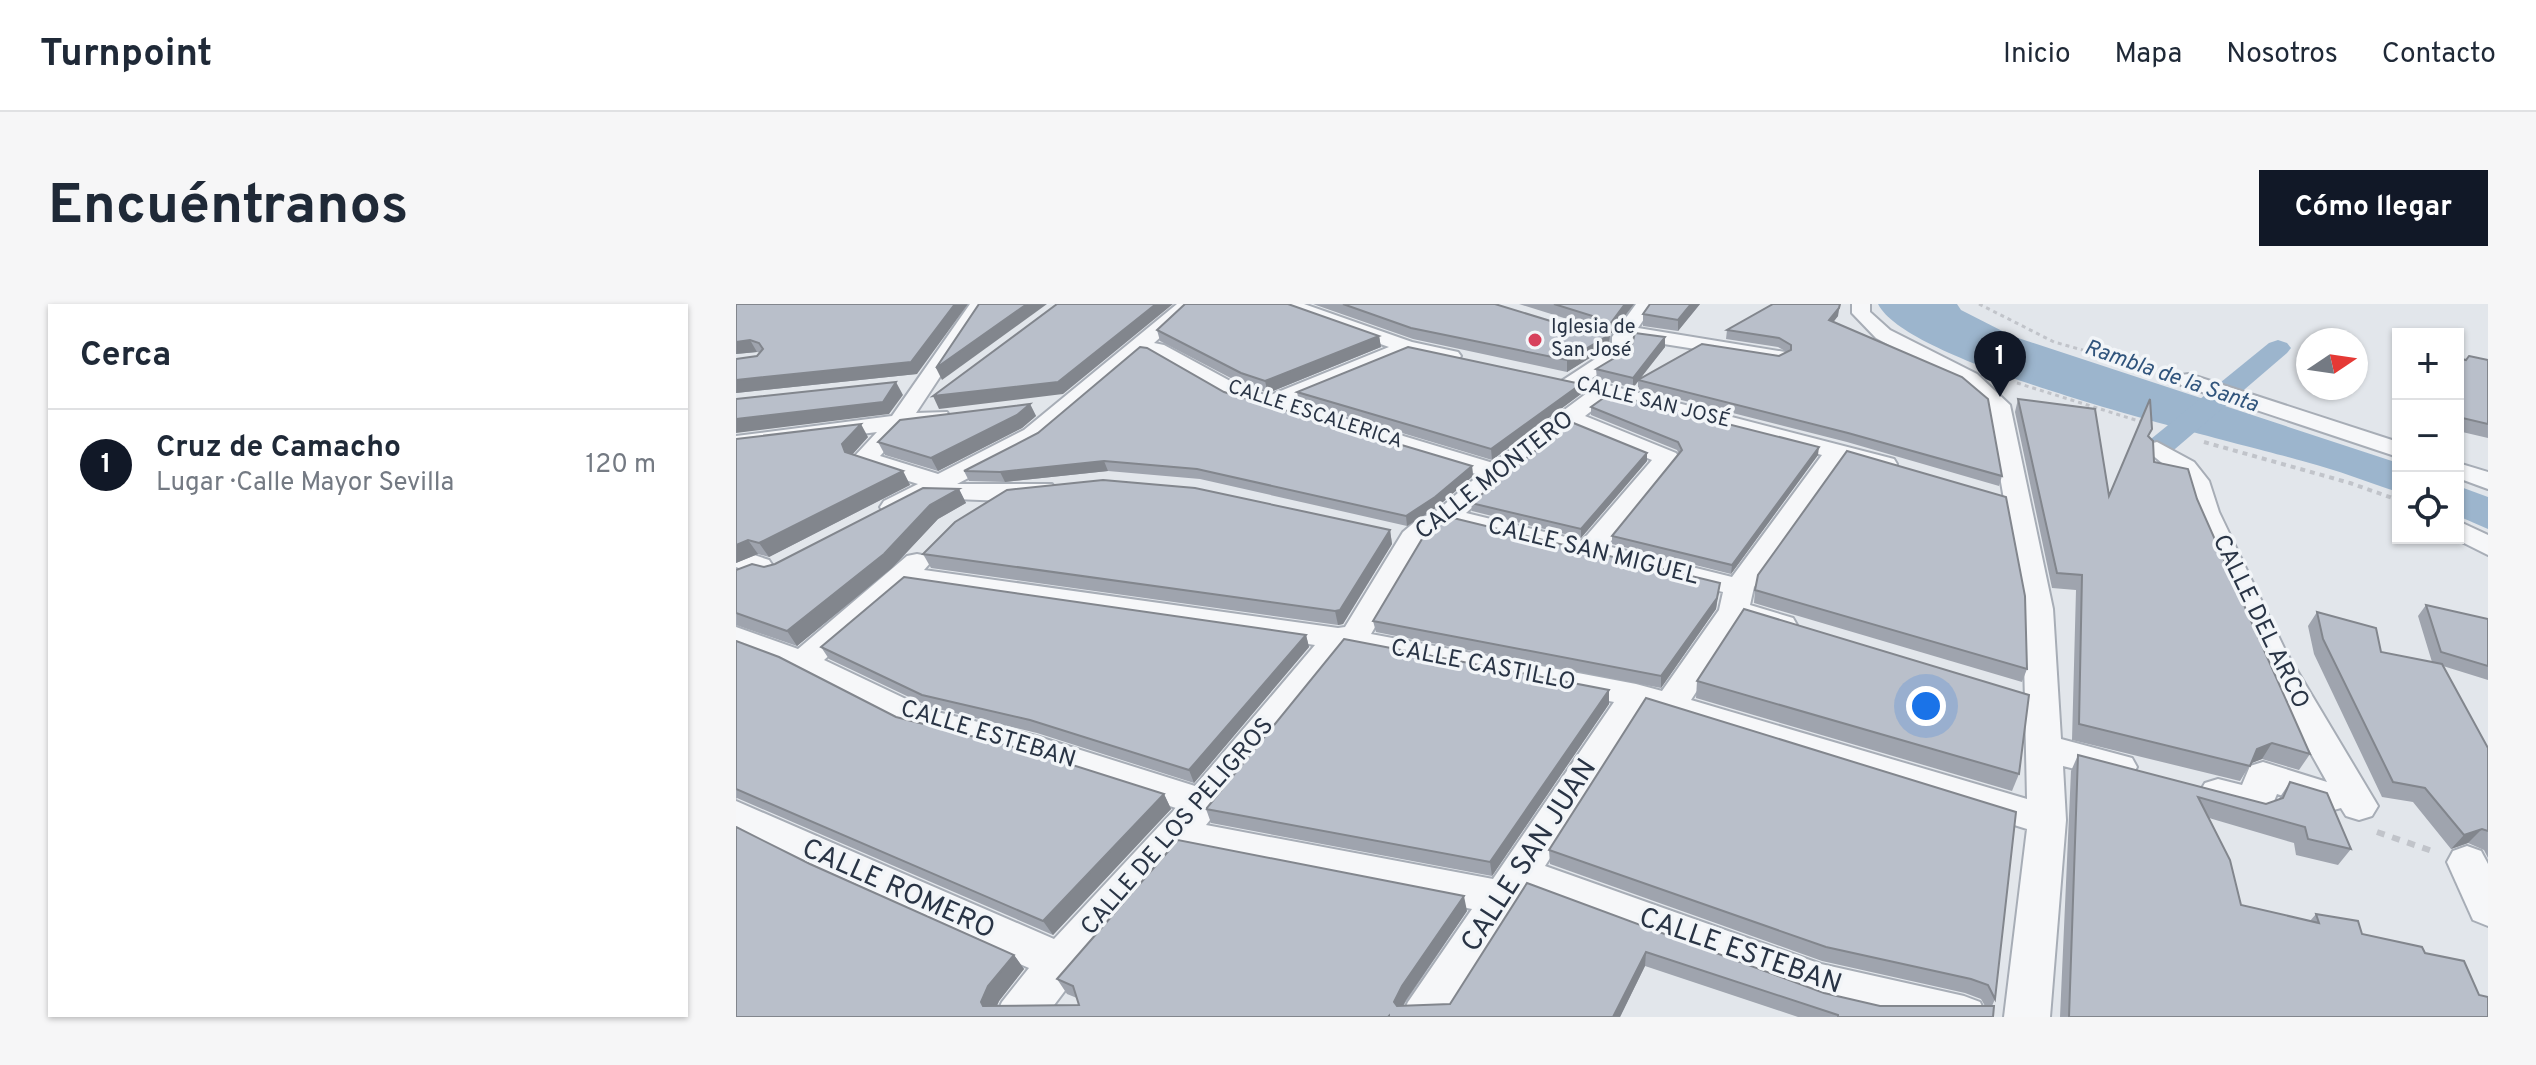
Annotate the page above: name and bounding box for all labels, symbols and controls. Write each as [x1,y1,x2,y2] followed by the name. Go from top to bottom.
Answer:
[40,31,212,80] text: Turnpoint
[2003,37,2071,73] text: Inicio
[2115,37,2182,73] text: Mapa
[2226,37,2338,73] text: Nosotros
[2382,37,2496,73] text: Contacto
[2259,170,2488,246] button: Cómo llegar
[48,173,408,243] text: Encuéntranos
[1551,315,1635,364] place label: Iglesia de San José
[2296,328,2368,400] north arrow
[2392,328,2464,544] map controls
[2392,328,2464,400] button: +
[1526,331,1544,349] marker: Iglesia de San José
[1974,331,2026,397] pin: 1
[80,335,171,378] text: Cerca
[2081,335,2262,420] water label: Rambla de la Santa
[1573,369,1733,435] street label: CALLE SAN JOSÉ
[1224,374,1406,456] street label: CALLE ESCALERICA
[2392,400,2464,472] button: −
[1410,405,1580,547] street label: CALLE MONTERO
[156,430,401,467] text: Cruz de Camacho
[101,449,111,482] text: 1
[586,449,656,482] text: 120 m
[156,467,454,500] text: Lugar · Calle Mayor Sevilla
[2392,472,2464,544] button: locate
[1484,511,1702,593] street label: CALLE SAN MIGUEL
[2205,530,2315,714] street label: CALLE DEL ARCO
[1388,633,1578,699] street label: CALLE CASTILLO
[1906,686,1946,726] your location
[897,694,1079,776] street label: CALLE ESTEBAN
[1075,712,1281,942] street label: CALLE DE LOS PELIGROS
[1454,753,1606,959] street label: CALLE SAN JUAN
[796,831,1000,949] street label: CALLE ROMERO
[1634,900,1846,1004] street label: CALLE ESTEBAN

